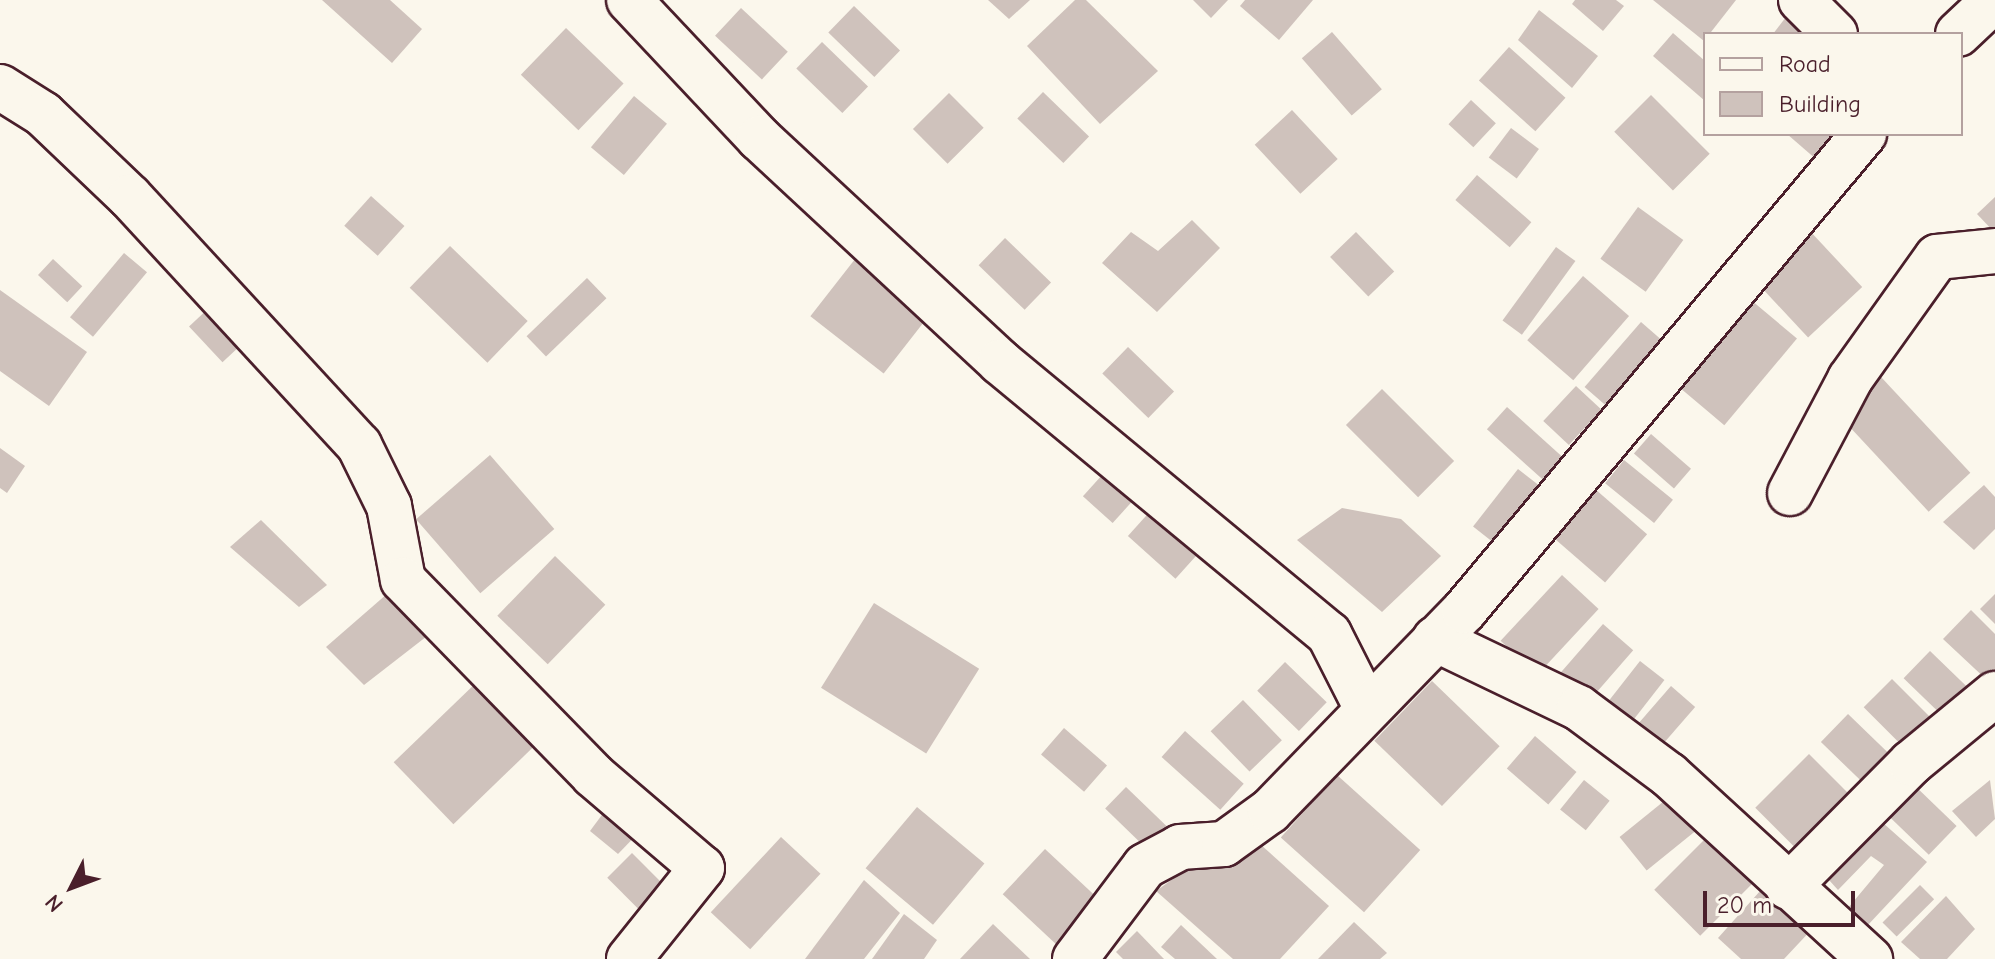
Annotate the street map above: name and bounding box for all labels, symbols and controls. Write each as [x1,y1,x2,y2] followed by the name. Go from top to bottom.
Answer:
[1703,32,1963,136] legend
[1779,50,1831,78] text: Road
[1779,90,1861,118] text: Building
[32,847,112,927] north arrow
[1707,875,1859,925] scale bar
[40,889,69,917] text: N
[1717,891,1772,919] text: 20 m

